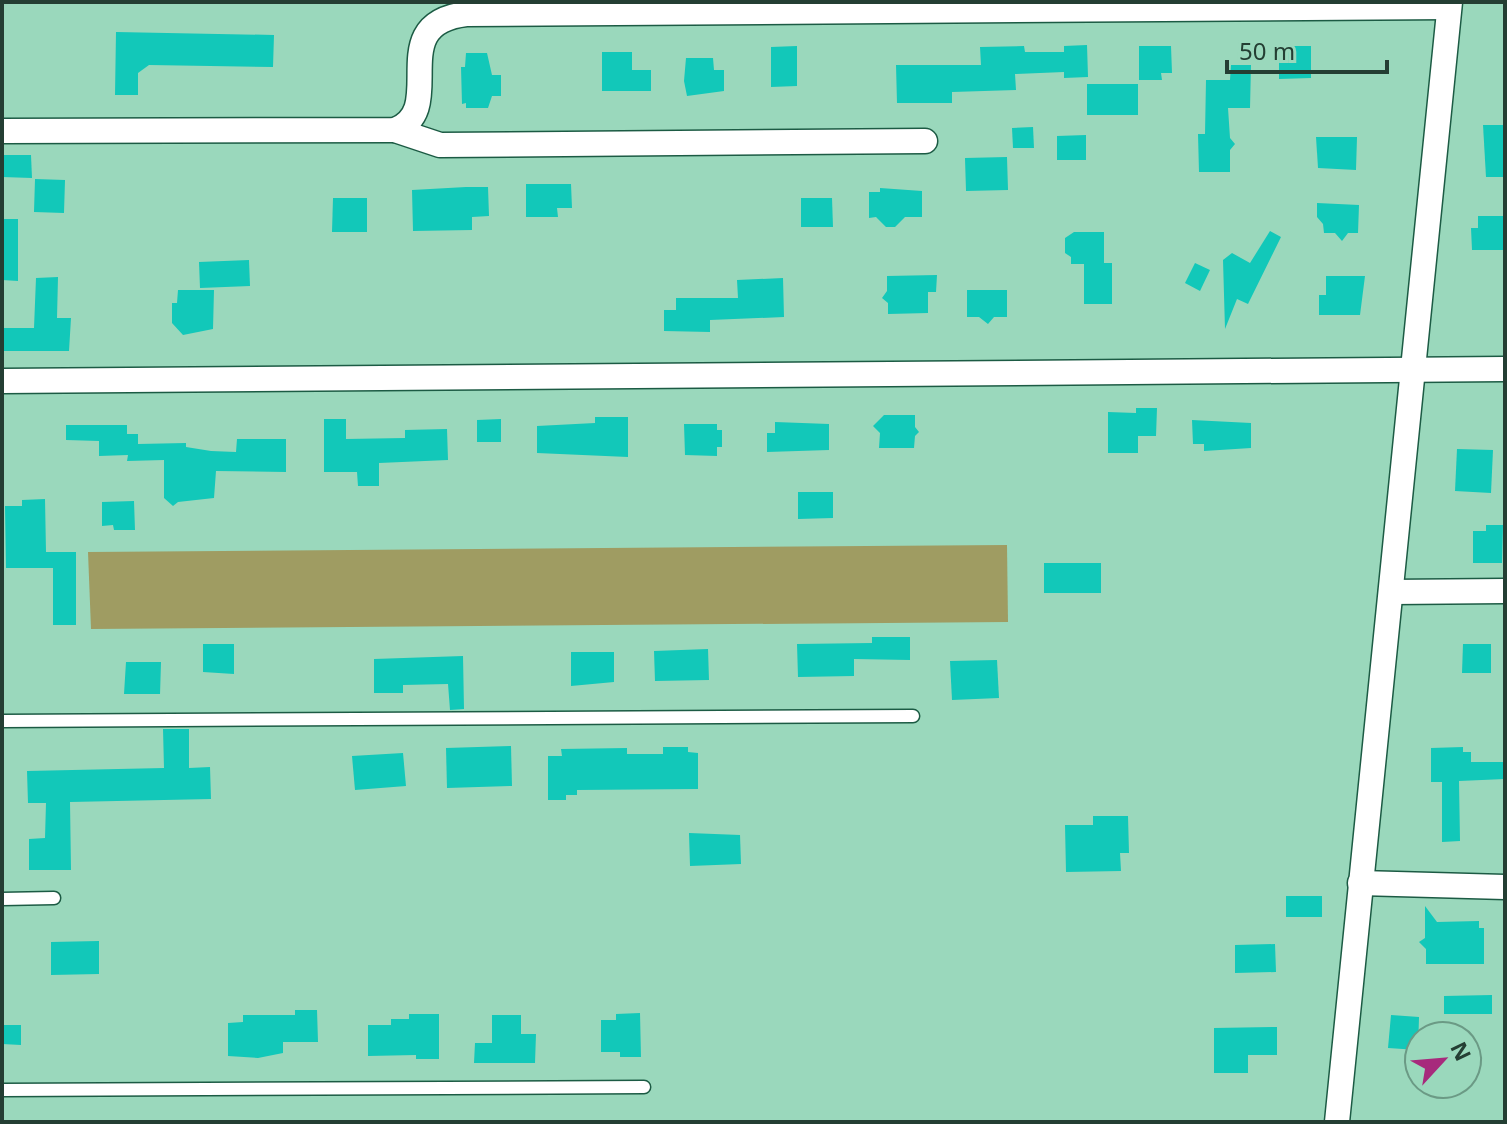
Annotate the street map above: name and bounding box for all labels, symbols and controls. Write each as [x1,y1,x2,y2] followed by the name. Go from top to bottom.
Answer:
[1227,24,1387,74] scale bar
[1239,34,1295,67] text: 50 m
[1403,1020,1483,1100] north arrow
[1444,1036,1479,1065] text: N

